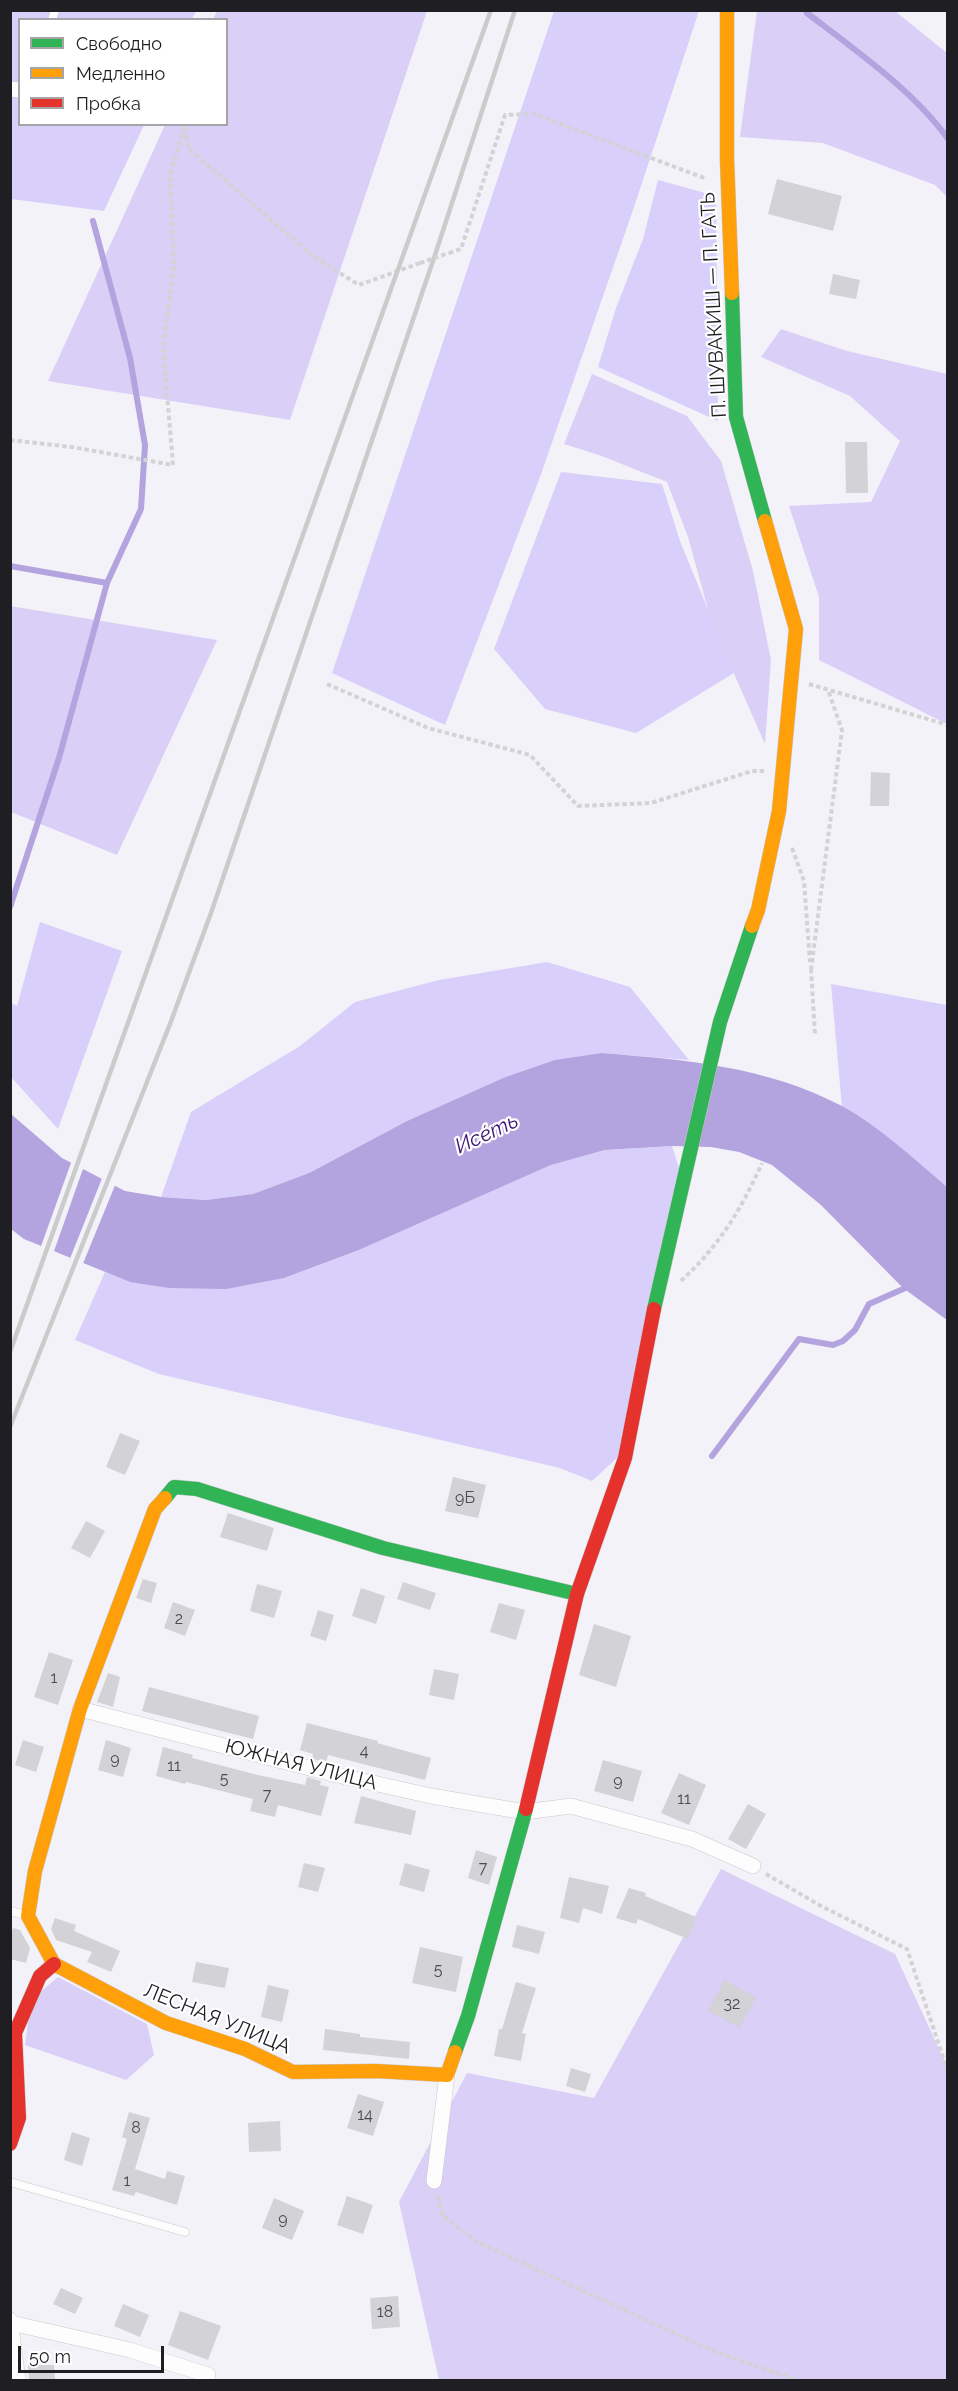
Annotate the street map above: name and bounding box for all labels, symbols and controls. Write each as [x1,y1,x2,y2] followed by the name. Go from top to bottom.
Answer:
[18,18,228,126] legend
[76,33,162,54] text: Свободно
[76,63,165,84] text: Медленно
[76,93,141,114] text: Пробка
[696,191,732,419] street label: П. ШУВАКИШ — П. ГАТЬ
[451,1108,523,1160] water label: Исе́ть
[455,1488,475,1508] house number: 9Б
[175,1609,183,1629] house number: 2
[51,1668,57,1688] house number: 1
[223,1735,379,1795] street label: ЮЖНАЯ УЛИЦА
[360,1741,368,1761] house number: 4
[110,1749,120,1769] house number: 9
[167,1756,181,1776] house number: 11
[220,1769,228,1789] house number: 5
[613,1771,623,1791] house number: 9
[263,1785,271,1805] house number: 7
[677,1789,691,1809] house number: 11
[479,1858,487,1878] house number: 7
[434,1960,442,1980] house number: 5
[140,1979,294,2059] street label: ЛЕСНАЯ УЛИЦА
[724,1994,740,2014] house number: 32
[357,2105,373,2125] house number: 14
[131,2118,141,2138] house number: 8
[124,2171,130,2191] house number: 1
[278,2209,288,2229] house number: 9
[377,2302,393,2322] house number: 18
[21,2334,166,2372] scale bar
[29,2346,71,2367] text: 50 m

